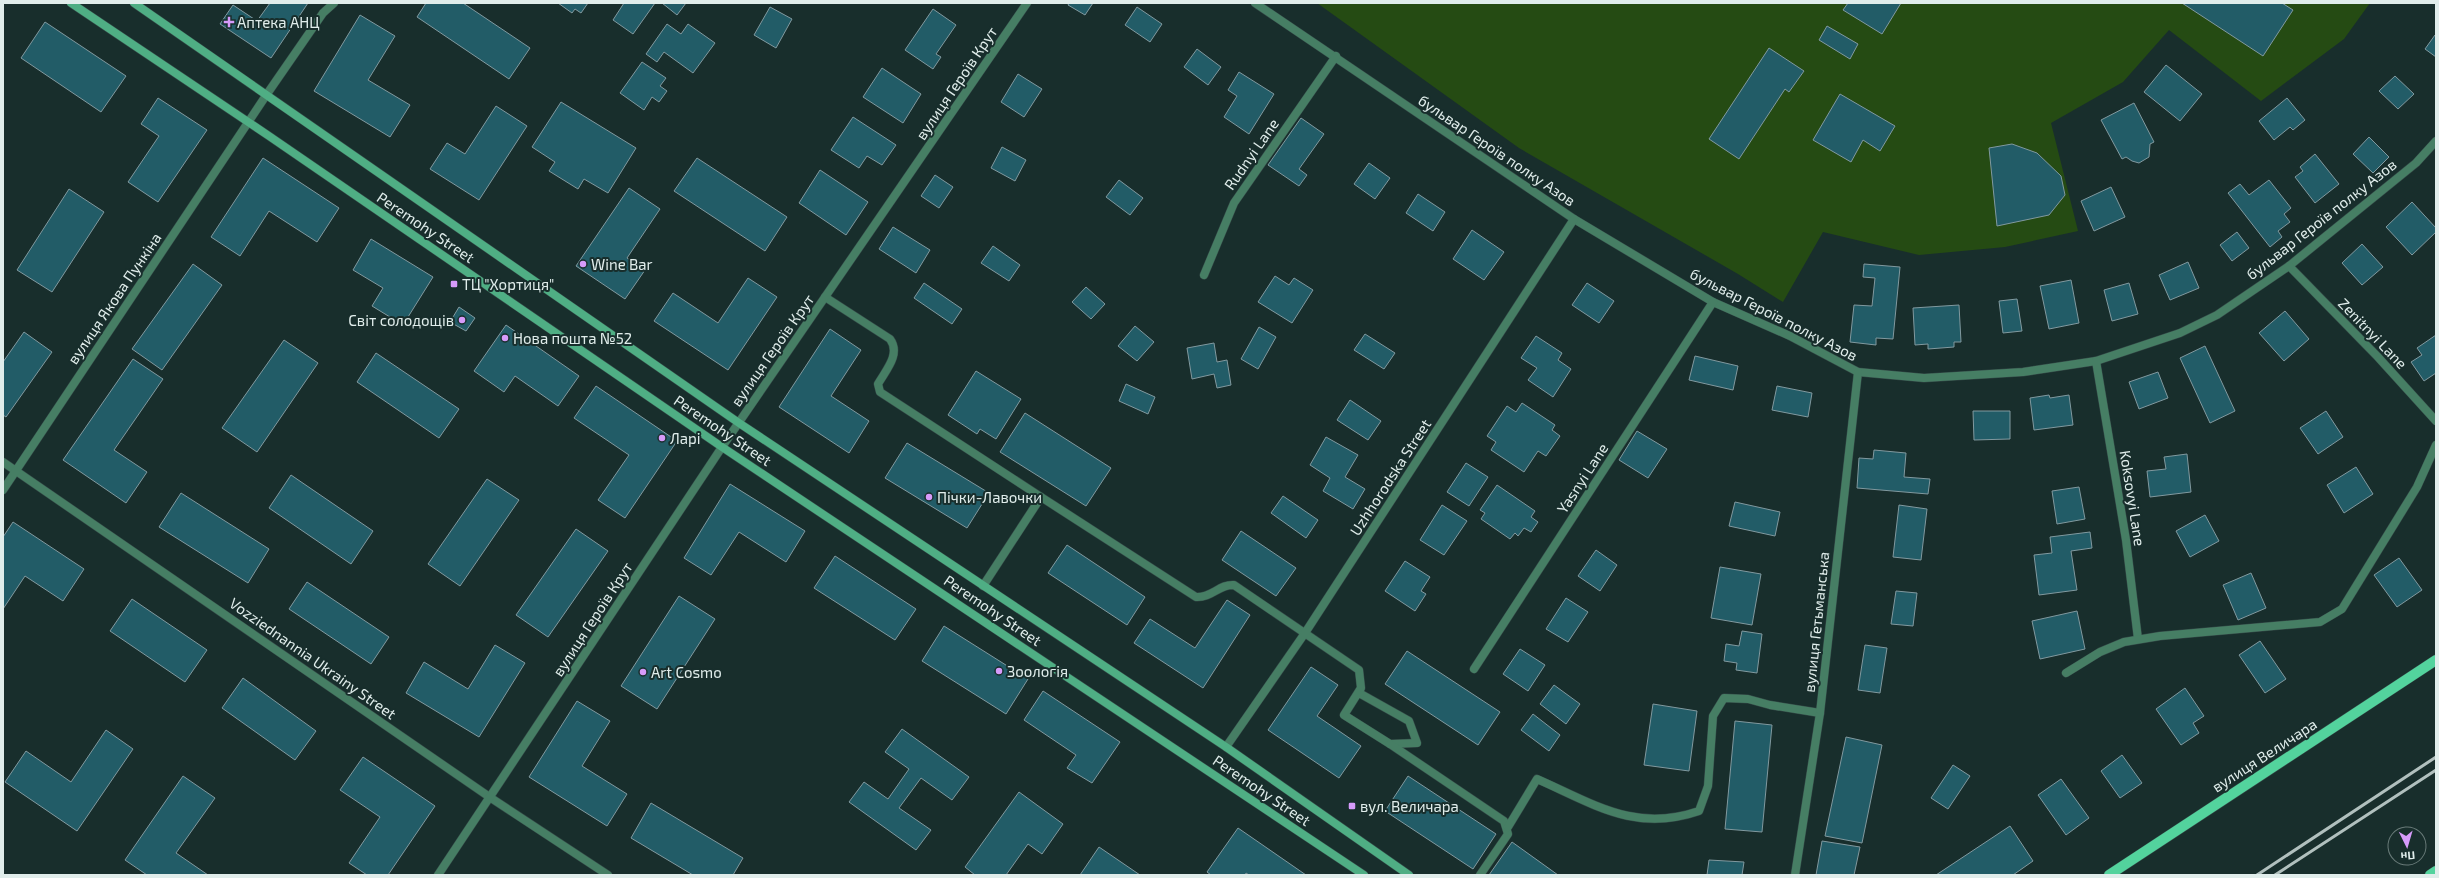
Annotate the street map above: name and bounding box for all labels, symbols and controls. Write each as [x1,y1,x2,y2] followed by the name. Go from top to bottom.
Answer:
[237,13,320,31] place label: Аптека АНЦ
[224,17,234,27] marker: Аптека АНЦ
[911,23,1001,144] street label: вулиця Героїв Крут
[1414,91,1579,210] street label: бульвар Героїв полку Азов
[1220,115,1282,193] street label: Rudnyi Lane
[2242,155,2400,284] street label: бульвар Героїв полку Азов
[374,188,478,266] street label: Peremohy Street
[63,229,166,368] street label: вулиця Якова Пункіна
[591,255,653,273] place label: Wine Bar
[578,259,588,269] marker: Wine Bar
[1687,264,1861,365] street label: бульвар Героїв полку Азов
[462,275,554,293] place label: ТЦ "Хортиця"
[449,279,459,289] marker: ТЦ "Хортиця"
[727,291,818,410] street label: вулиця Героїв Крут
[2335,294,2411,372] street label: Zenitnyi Lane
[348,311,454,329] place label: Світ солодощів
[457,315,467,325] marker: Світ солодощів
[513,329,632,347] place label: Нова пошта №52
[500,333,510,343] marker: Нова пошта №52
[671,391,775,469] street label: Peremohy Street
[1346,415,1434,539] street label: Uzhhorodska Street
[670,429,701,447] place label: Ларі
[657,433,667,443] marker: Ларі
[1553,440,1611,516] street label: Yasnyi Lane
[2117,449,2149,547] street label: Koksovyi Lane
[937,488,1042,506] place label: Пічки-Лавочки
[924,492,934,502] marker: Пічки-Лавочки
[1800,551,1833,693] street label: вулиця Гетьманська
[548,559,636,680] street label: вулиця Героїв Крут
[941,571,1045,649] street label: Peremohy Street
[226,593,400,723] street label: Vozziednannia Ukrainy Street
[1007,662,1068,680] place label: Зоологія
[651,663,722,681] place label: Art Cosmo
[994,666,1004,676] marker: Зоологія
[638,667,648,677] marker: Art Cosmo
[2208,714,2320,796] street label: вулиця Величара
[1210,751,1314,829] street label: Peremohy Street
[1360,797,1459,816] place label: вул. Величара
[1347,801,1357,811] marker: вул. Величара
[2387,826,2427,866] north arrow
[2400,849,2416,864] text: Пн

